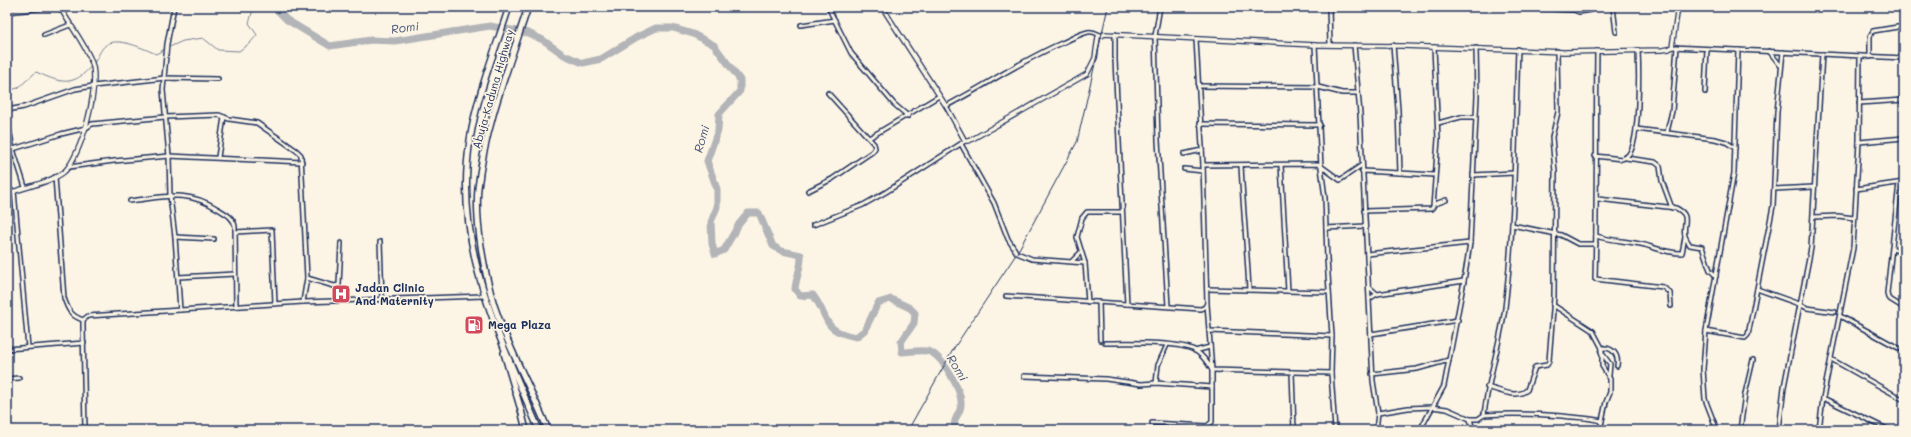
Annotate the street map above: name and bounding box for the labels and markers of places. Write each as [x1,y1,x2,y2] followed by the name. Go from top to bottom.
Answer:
[355,280,434,308] place label: Jadan Clinic And Maternity
[330,283,352,305] hospital icon: Jadan Clinic And Maternity
[463,314,485,336] fuel station icon: Mega Plaza
[488,317,551,332] place label: Mega Plaza

